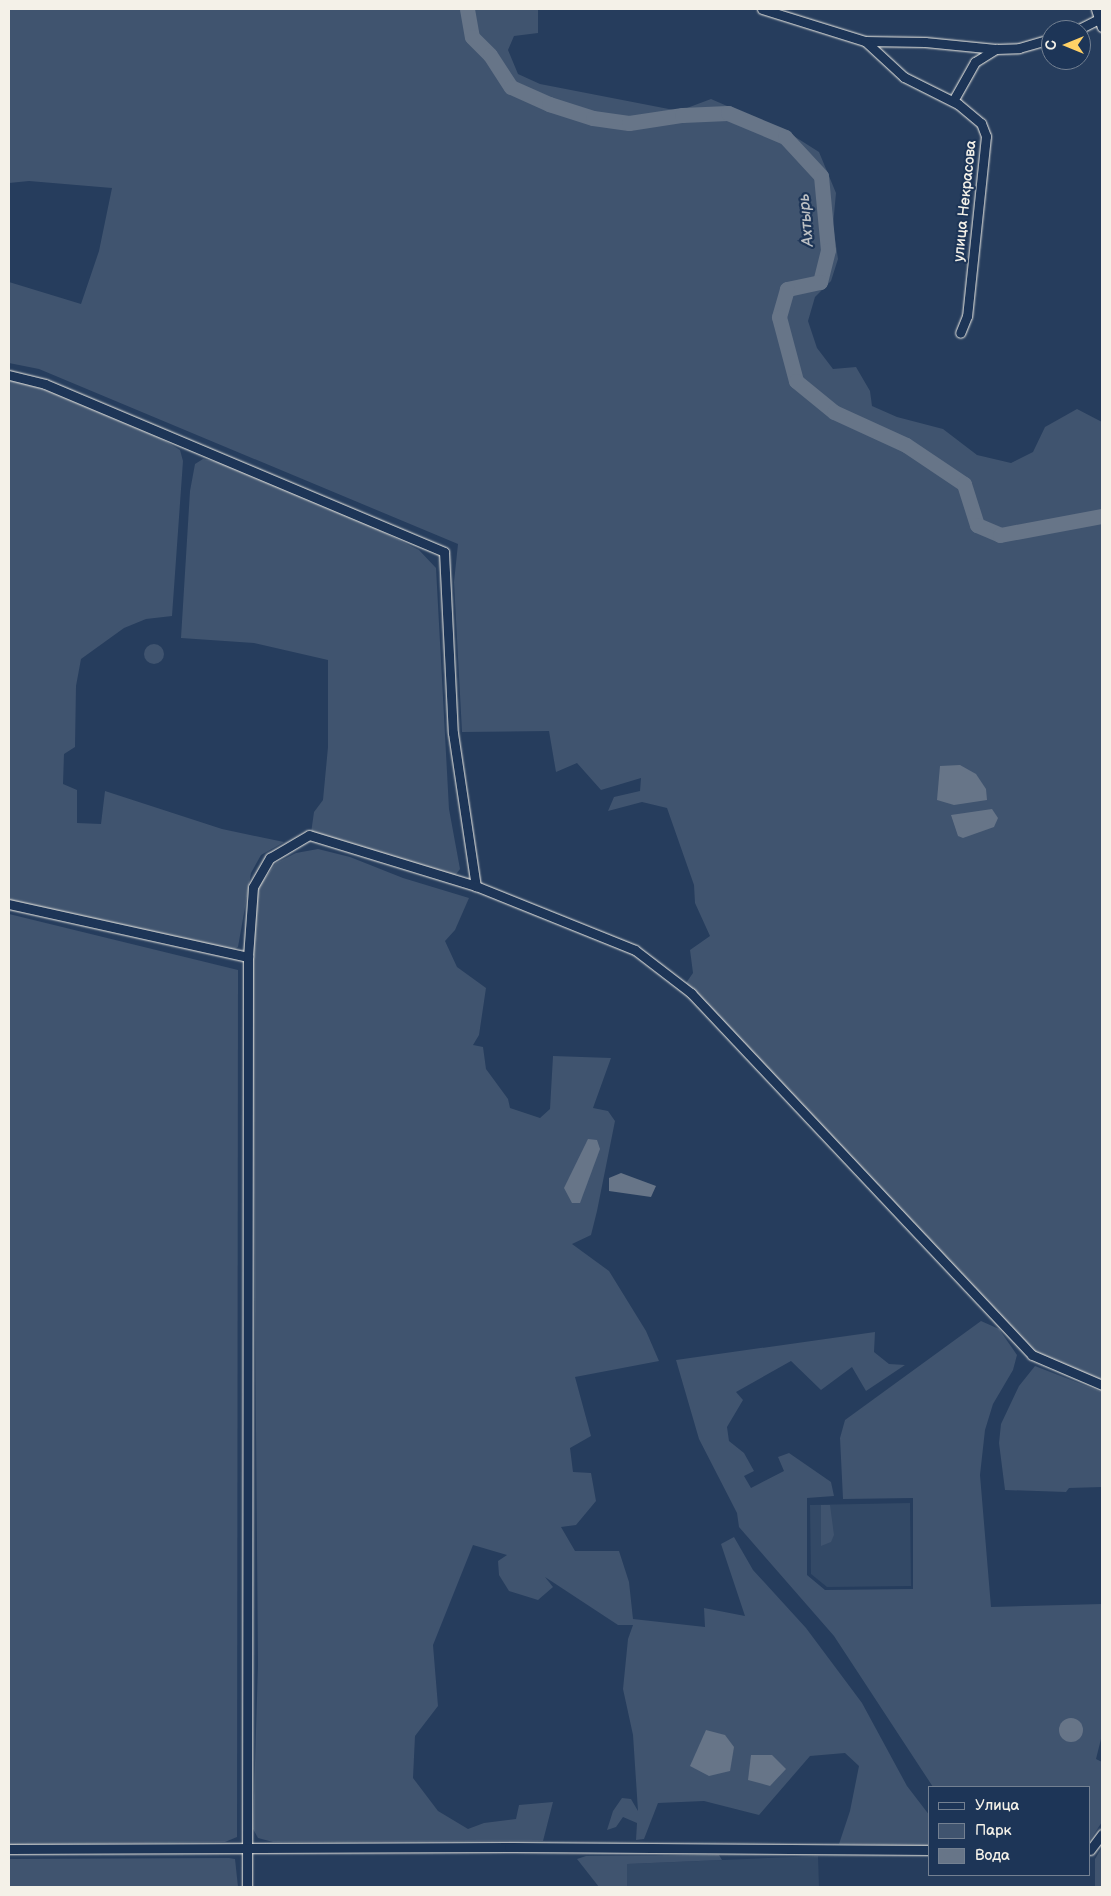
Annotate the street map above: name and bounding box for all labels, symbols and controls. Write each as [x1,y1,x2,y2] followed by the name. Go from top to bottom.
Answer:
[1041,20,1091,70] north arrow
[1043,40,1060,50] text: С
[950,139,980,263] street label: улица Некрасова
[795,193,819,247] water label: Ахтырь
[928,1786,1091,1876] legend
[975,1796,1019,1815] text: Улица
[975,1821,1012,1840] text: Парк
[975,1846,1010,1865] text: Вода

